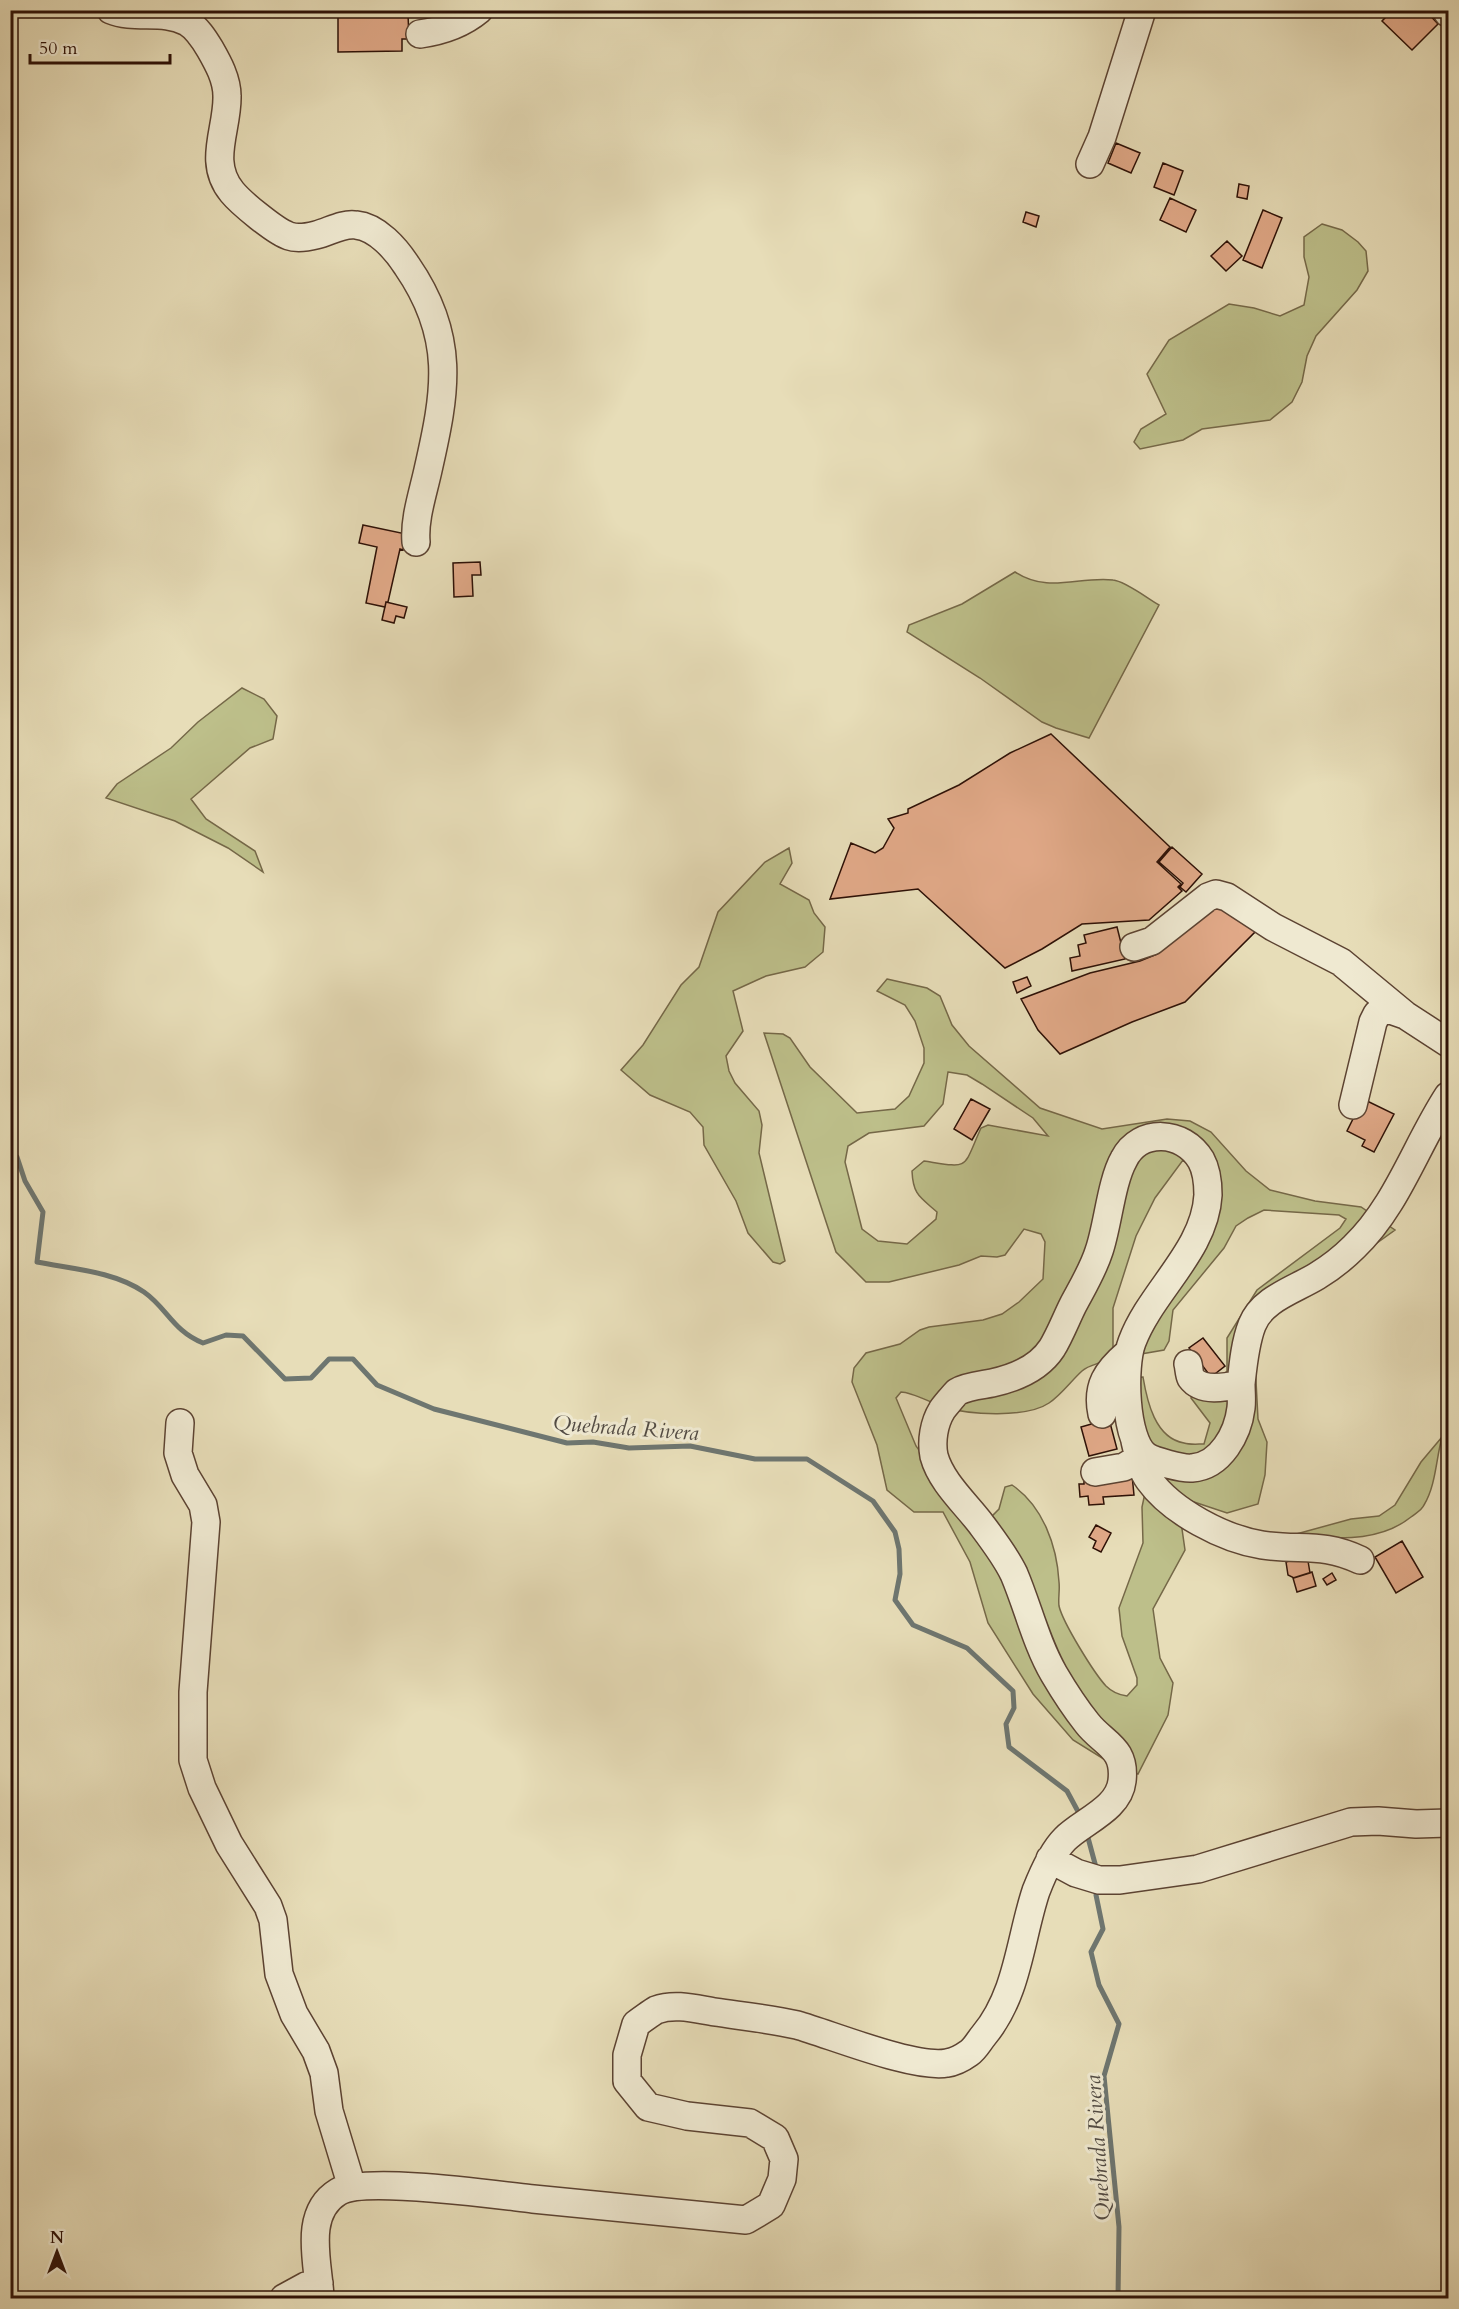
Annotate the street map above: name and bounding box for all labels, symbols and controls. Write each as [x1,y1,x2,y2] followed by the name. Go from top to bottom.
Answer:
[30,27,170,65] scale bar
[39,36,78,61] text: 50 m
[552,1408,700,1448] water label: Quebrada Rivera
[1078,2074,1118,2222] water label: Quebrada Rivera
[27,2222,87,2282] north arrow
[50,2227,64,2249] text: N

